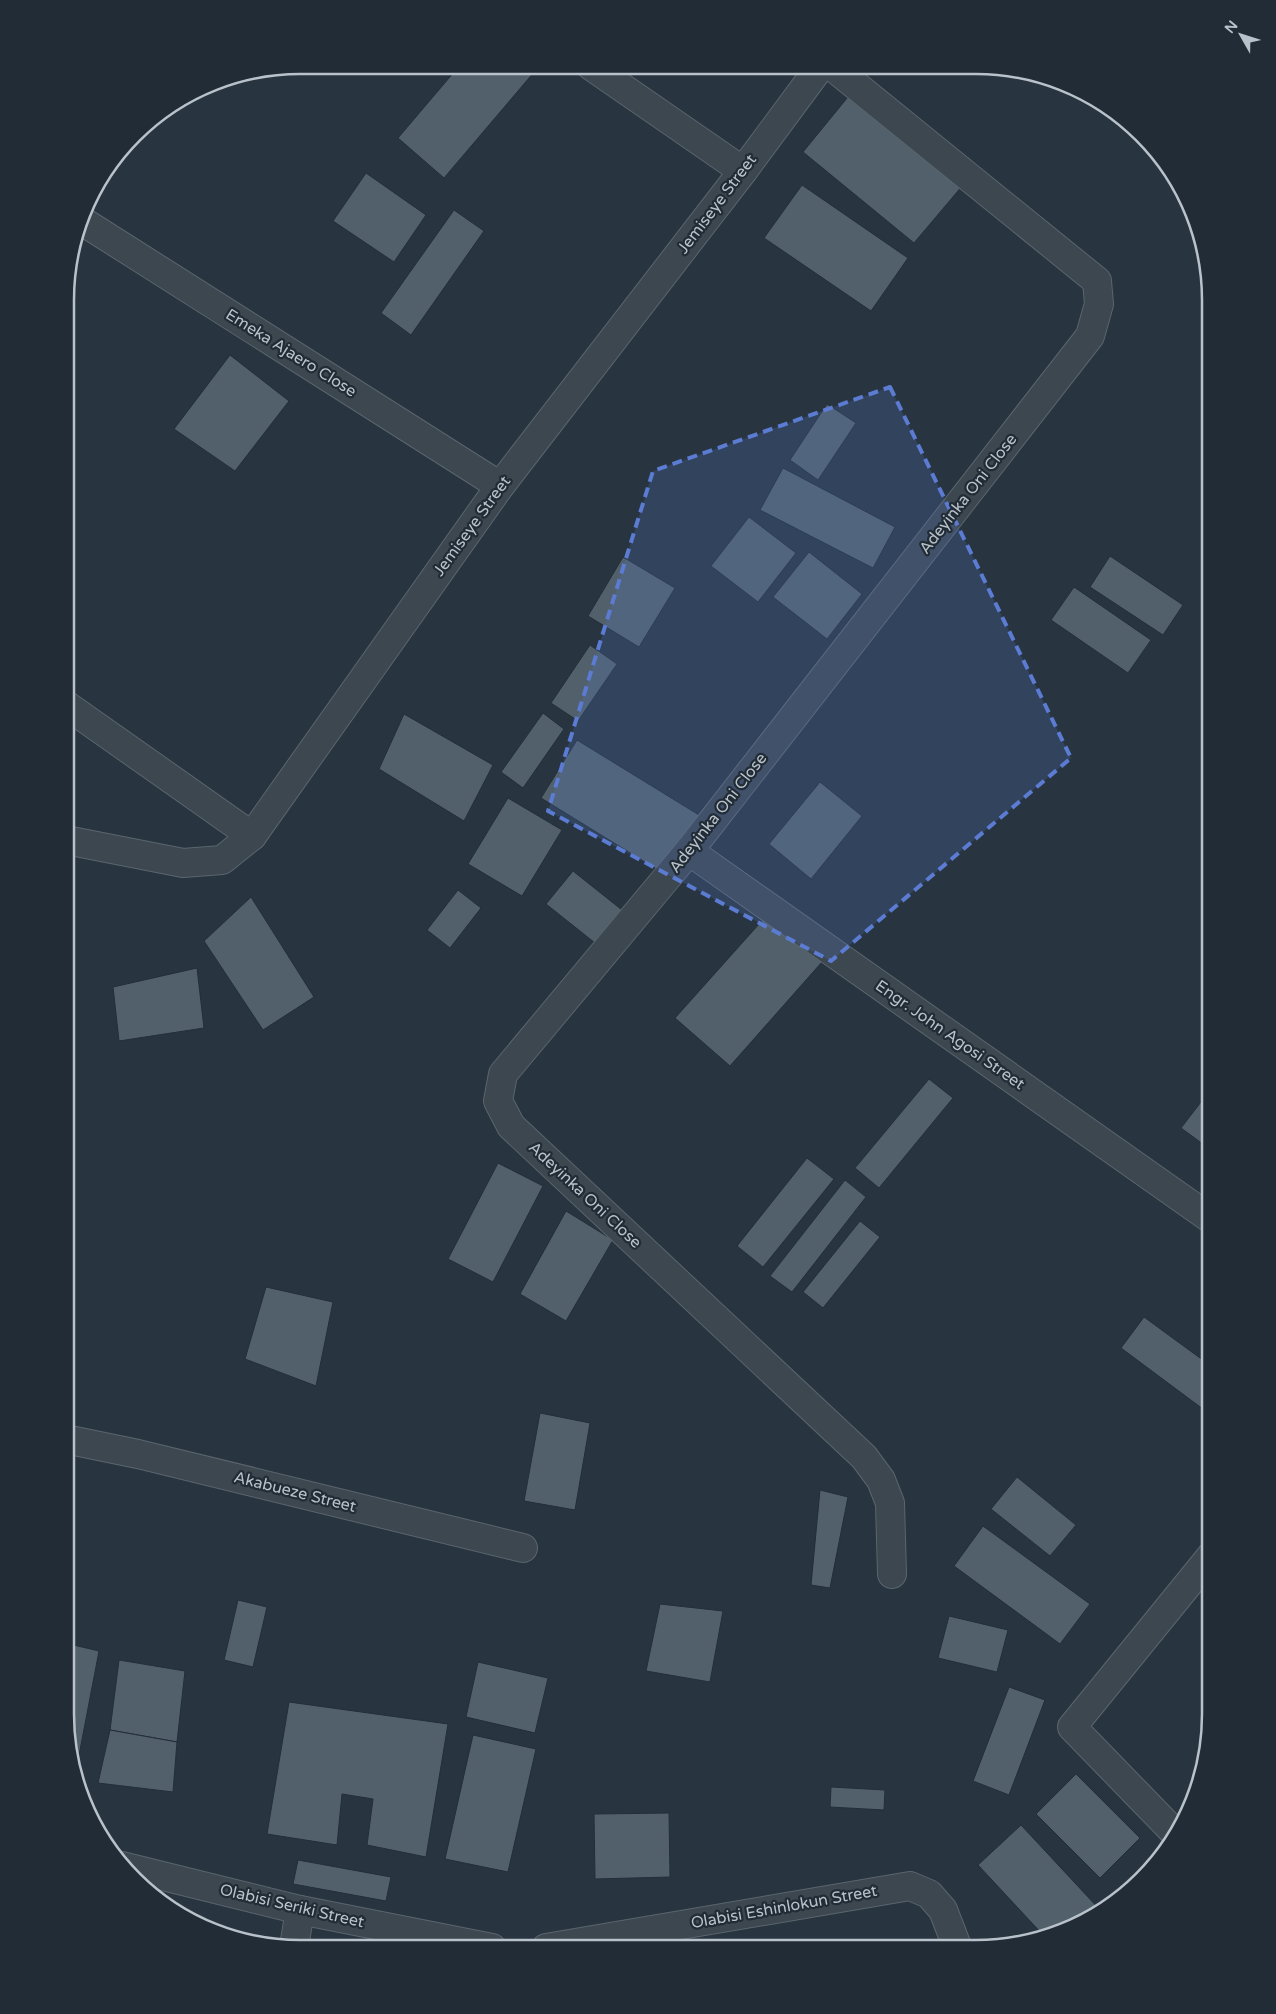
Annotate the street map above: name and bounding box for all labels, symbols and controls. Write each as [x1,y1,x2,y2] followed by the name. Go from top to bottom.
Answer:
[1216,10,1266,60] north arrow
[1221,17,1241,37] text: N
[673,150,761,258] street label: Jemiseye Street
[222,305,360,401] street label: Emeka Ajaero Close
[915,430,1021,558] street label: Adeyinka Oni Close
[429,472,515,580] street label: Jemiseye Street
[665,749,771,877] street label: Adeyinka Oni Close
[871,976,1029,1094] street label: Engr. John Agosi Street
[524,1138,646,1252] street label: Adeyinka Oni Close
[232,1467,358,1517] street label: Akabueze Street
[218,1880,366,1932] street label: Olabisi Seriki Street
[689,1881,879,1933] street label: Olabisi Eshinlokun Street

